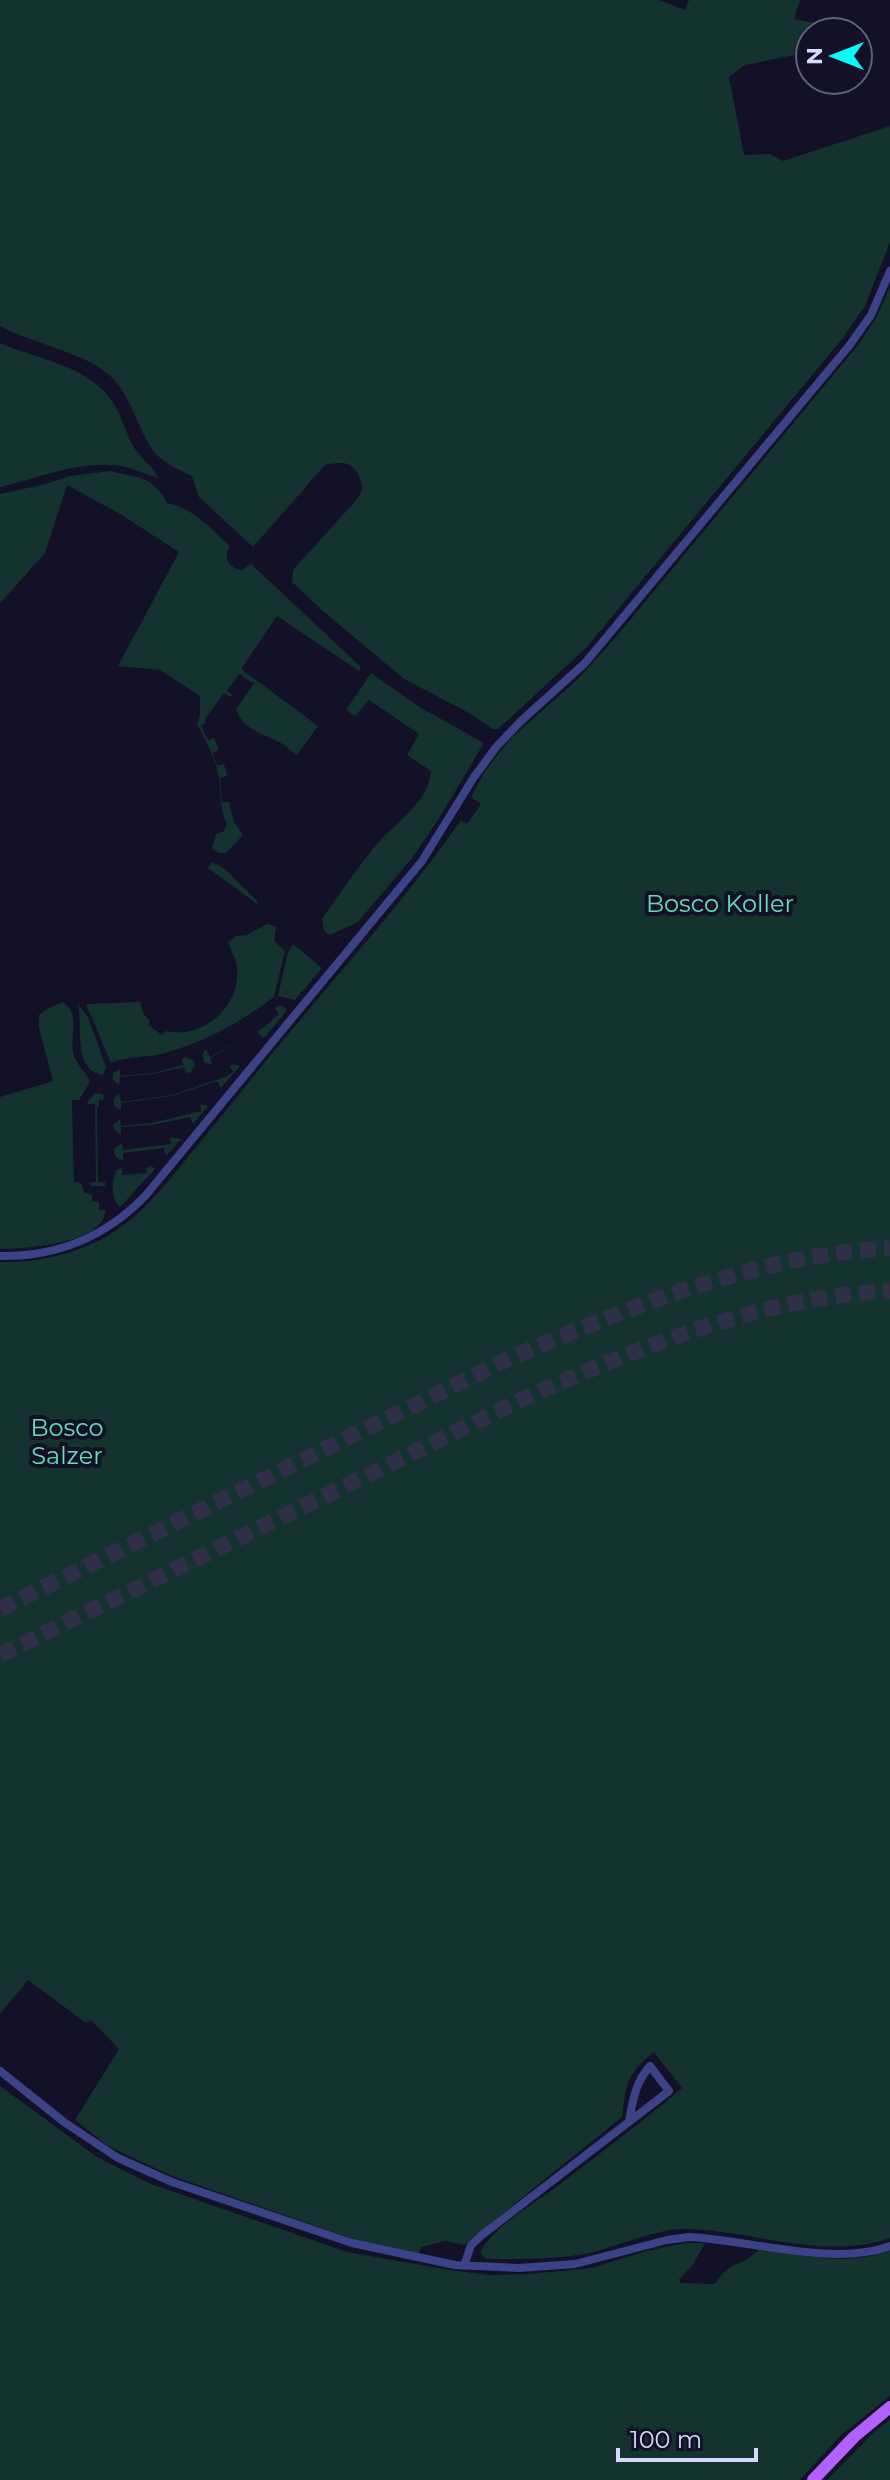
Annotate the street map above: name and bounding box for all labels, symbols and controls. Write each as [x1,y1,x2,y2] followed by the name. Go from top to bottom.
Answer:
[794,16,874,96] north arrow
[801,47,828,65] text: N
[646,889,794,918] park label: Bosco Koller
[30,1413,104,1470] park label: Bosco Salzer
[618,2412,756,2462] scale bar
[630,2425,702,2454] text: 100 m

